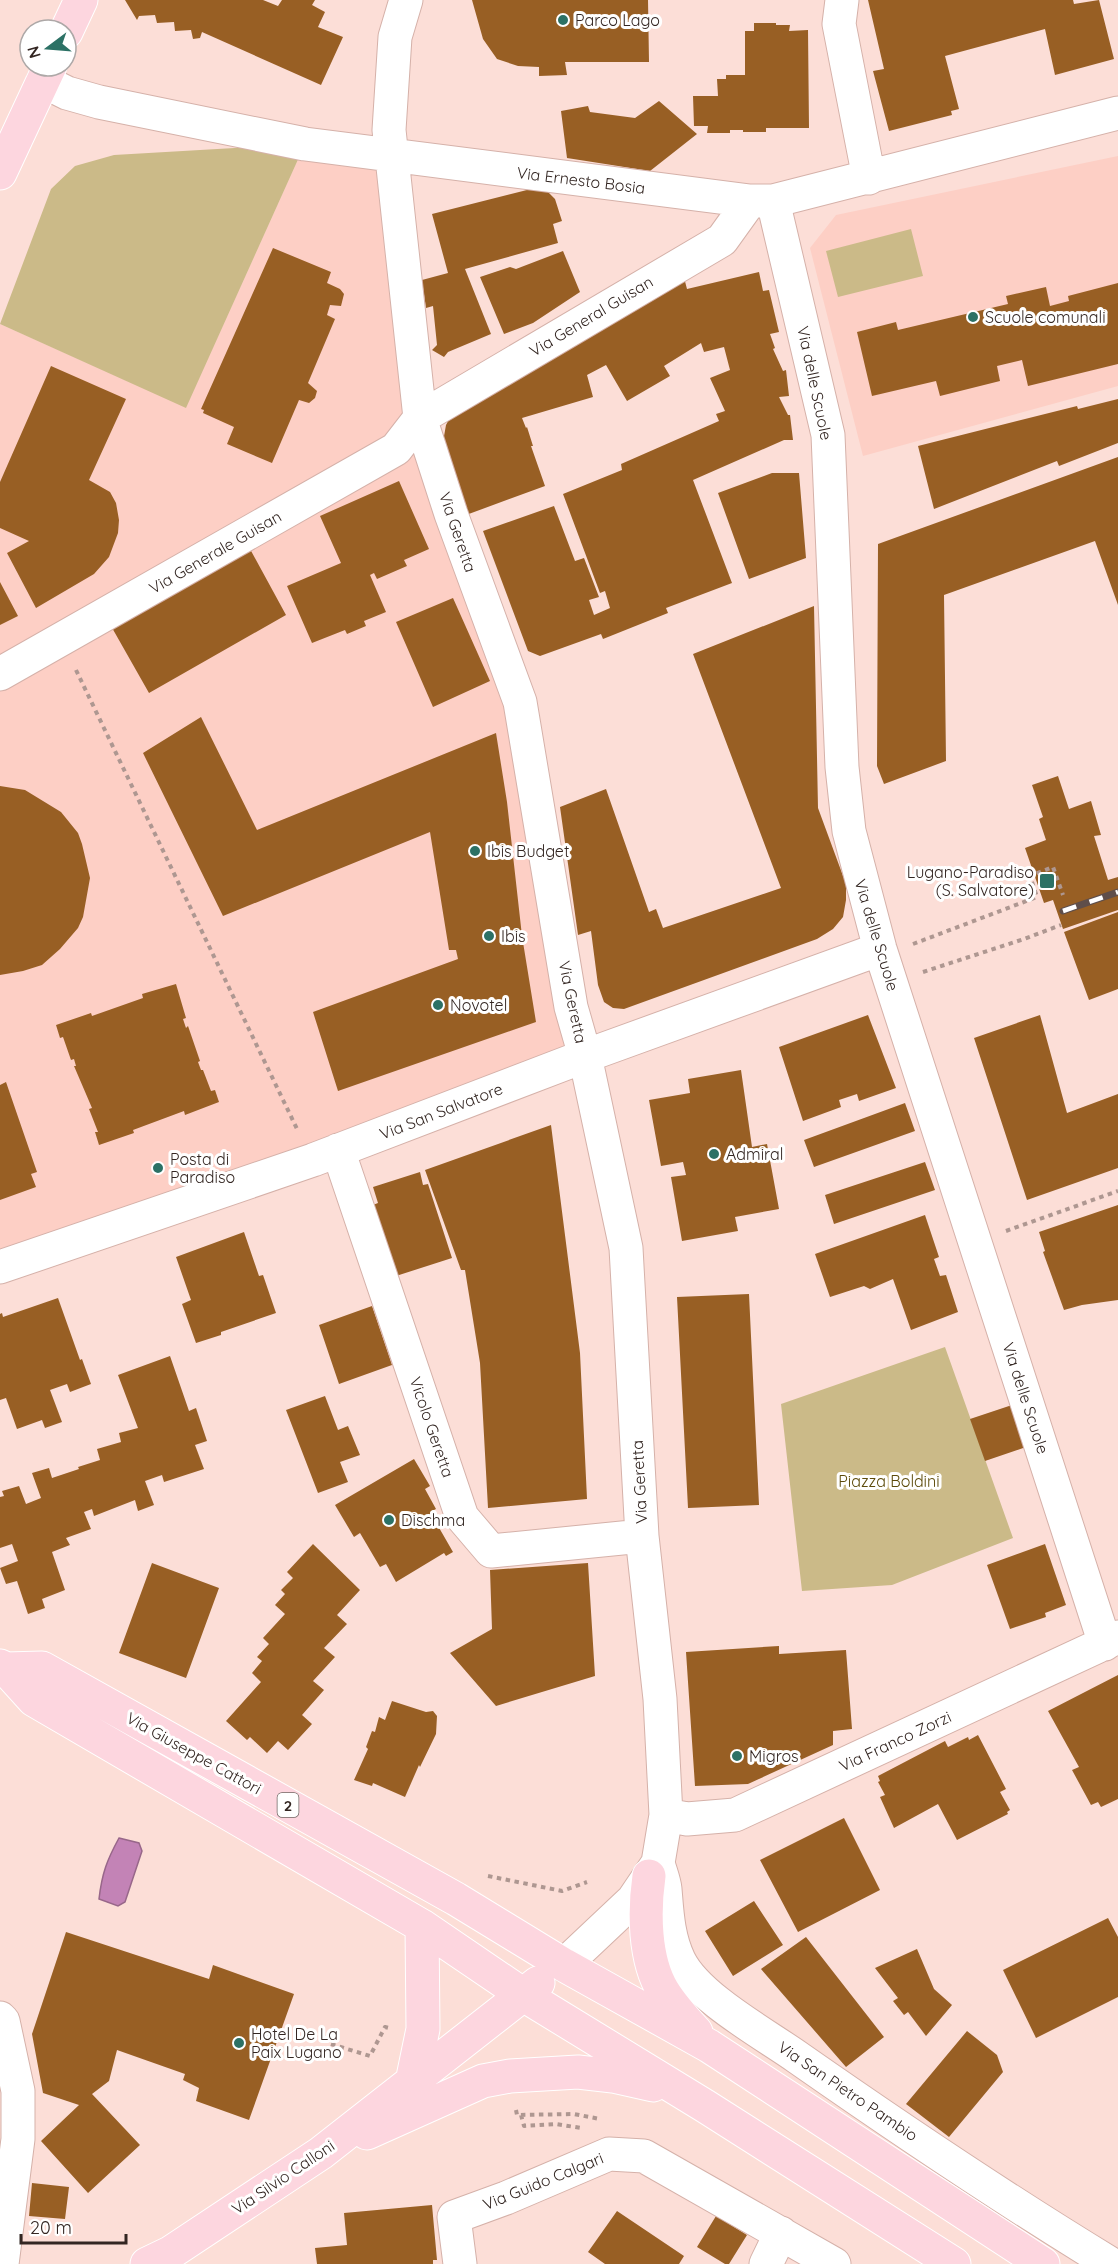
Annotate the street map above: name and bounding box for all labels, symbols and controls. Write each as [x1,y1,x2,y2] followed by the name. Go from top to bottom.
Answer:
[575,10,660,30] place label: Parco Lago
[556,13,570,27] marker: Parco Lago
[18,18,78,78] north arrow
[22,44,45,61] text: N
[516,162,646,198] street label: Via Ernesto Bosia
[526,271,656,361] street label: Via General Guisan
[985,307,1106,327] place label: Scuole comunali
[966,310,980,324] marker: Scuole comunali
[793,324,837,442] street label: Via delle Scuole
[435,489,481,575] street label: Via Geretta
[145,506,285,598] street label: Via Generale Guisan
[487,841,569,861] place label: Ibis Budget
[468,844,482,858] marker: Ibis Budget
[907,862,1034,900] place label: Lugano-Paradiso (S. Salvatore)
[1038,872,1056,890] marker: Lugano-Paradiso (S. Salvatore)
[850,877,904,993] street label: Via delle Scuole
[501,926,526,946] place label: Ibis
[482,929,496,943] marker: Ibis
[555,959,591,1045] street label: Via Geretta
[450,995,507,1015] place label: Novotel
[431,998,445,1012] marker: Novotel
[377,1078,505,1144] street label: Via San Salvatore
[726,1144,783,1164] place label: Admiral
[707,1147,721,1161] marker: Admiral
[170,1149,235,1187] place label: Posta di Paradiso
[151,1161,165,1175] marker: Posta di Paradiso
[999,1340,1053,1456] street label: Via delle Scuole
[405,1374,459,1480] street label: Vicolo Geretta
[627,1440,651,1524] street label: Via Geretta
[838,1471,940,1491] park label: Piazza Boldini
[401,1510,465,1530] place label: Dischma
[382,1513,396,1527] marker: Dischma
[836,1706,954,1776] street label: Via Franco Zorzi
[123,1708,265,1798] street label: Via Giuseppe Cattori
[749,1746,799,1766] place label: Migros
[730,1749,744,1763] marker: Migros
[278,1793,298,1817] road number: 2
[251,2024,342,2062] place label: Hotel De La Paix Lugano
[232,2036,246,2050] marker: Hotel De La Paix Lugano
[774,2037,922,2145] street label: Via San Pietro Pambio
[228,2135,338,2219] street label: Via Silvio Calloni
[480,2148,606,2214] street label: Via Guido Calgari
[21,2207,126,2245] scale bar
[30,2216,72,2239] text: 20 m

